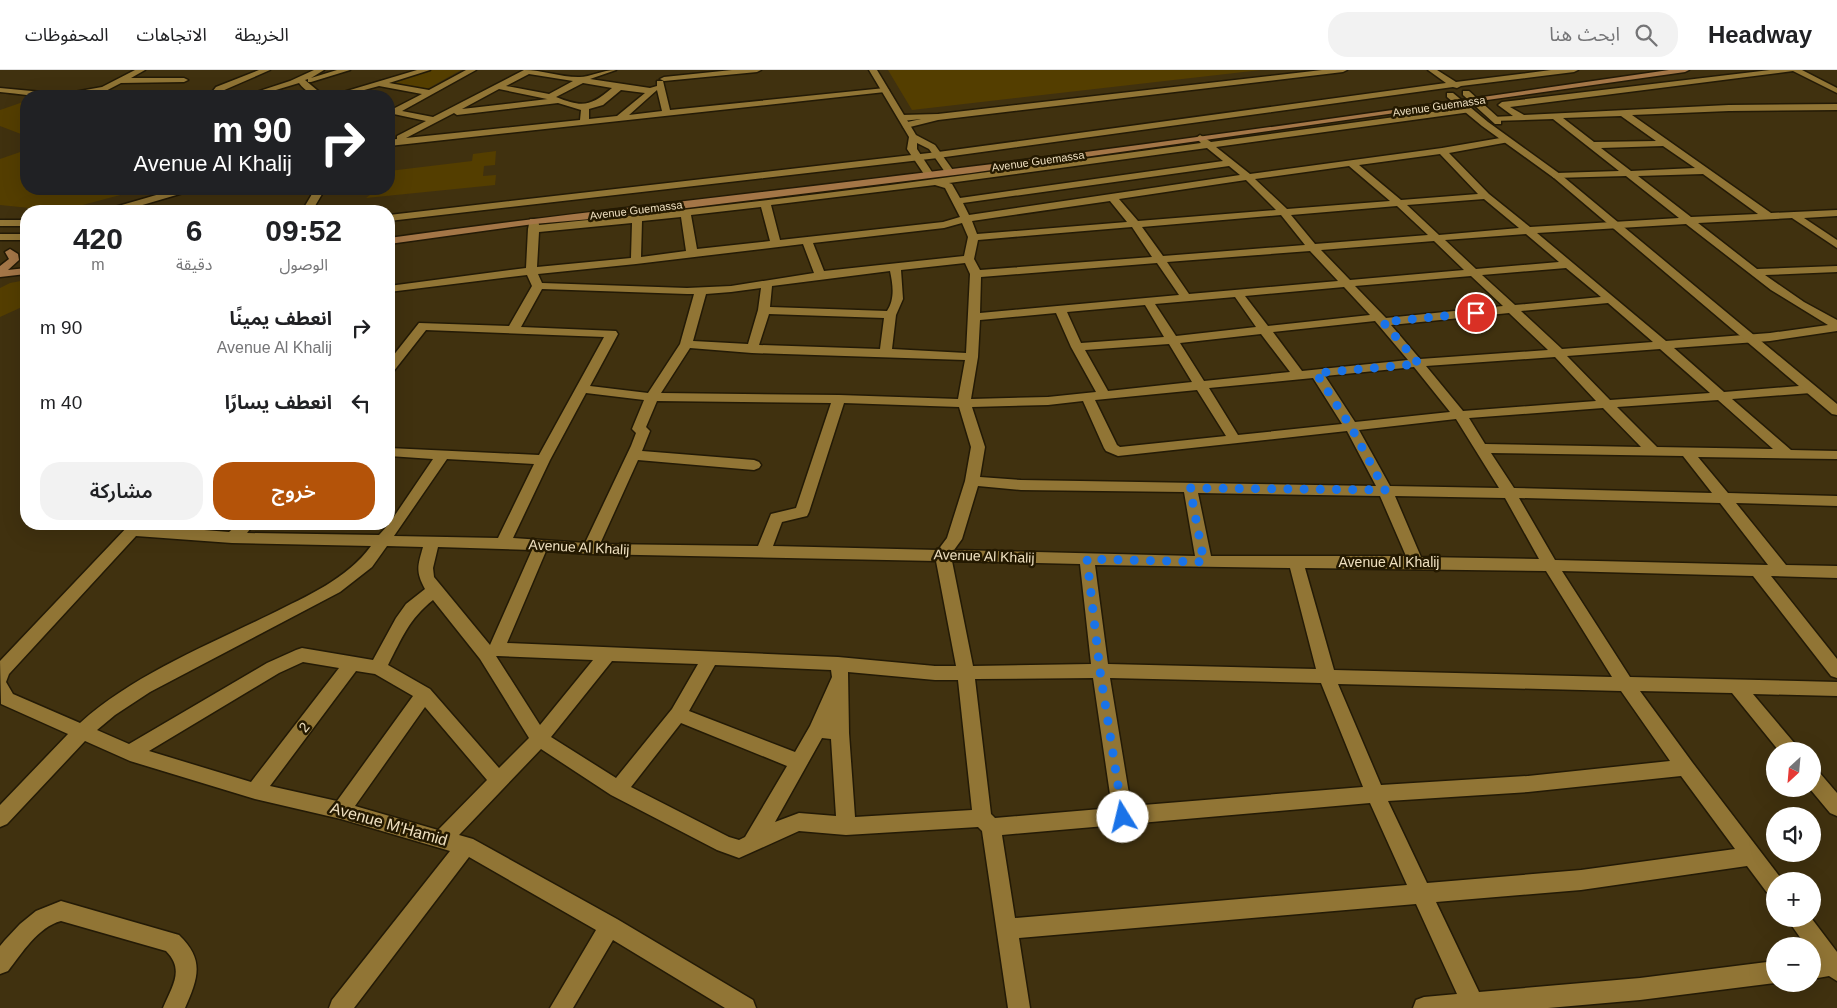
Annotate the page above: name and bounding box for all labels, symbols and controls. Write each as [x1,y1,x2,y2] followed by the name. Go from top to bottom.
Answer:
[1328,12,1678,57] search box
[1632,21,1660,49] icon: search
[1708,21,1812,48] text: Headway
[1549,24,1620,45] text: ابحث هنا
[25,25,109,45] text: المحفوظات
[137,25,207,45] text: الاتجاهات
[235,25,289,45] text: الخريطة
[1392,93,1487,118] street label: Avenue Guemassa
[212,110,292,149] text: 90 m
[310,110,375,175] icon: right
[991,148,1086,173] street label: Avenue Guemassa
[133,151,292,176] text: Avenue Al Khalij
[589,198,684,222] street label: Avenue Guemassa
[186,214,203,247] text: 6
[265,214,342,247] text: 09:52
[73,222,123,255] text: 420
[91,256,105,273] text: m
[176,256,212,273] text: دقيقة
[279,256,328,273] text: الوصول
[1455,292,1497,334] pin
[1462,299,1490,327] icon: arrive
[230,308,332,329] text: انعطف يمينًا
[347,314,375,342] icon: right
[40,317,82,338] text: 90 m
[217,339,332,356] text: Avenue Al Khalij
[347,389,375,417] icon: left
[40,392,82,413] text: 40 m
[225,392,332,413] text: انعطف يسارًا
[40,462,203,520] button: مشاركة
[213,462,375,520] button: خروج
[528,536,630,558] street label: Avenue Al Khalij
[933,546,1035,566] street label: Avenue Al Khalij
[1339,554,1439,570] street label: Avenue Al Khalij
[295,719,313,735] street label: 2
[1766,742,1821,798] north arrow
[1766,742,1821,992] map controls
[1096,790,1148,842] position arrow
[328,799,450,849] street label: Avenue M'Hamid
[1766,807,1821,862] button: sound
[1766,872,1821,927] button: +
[1766,937,1821,992] button: −

